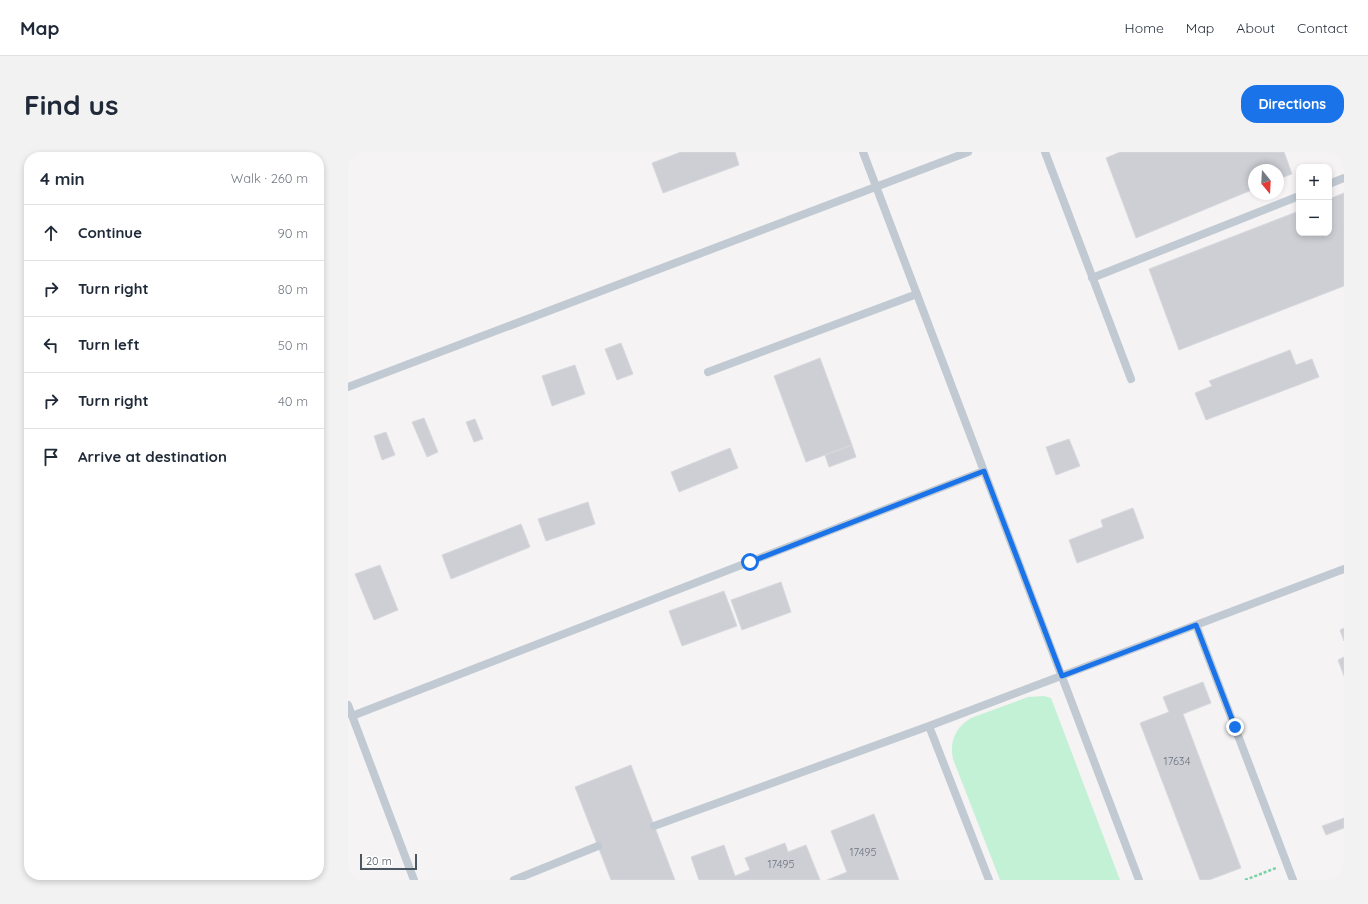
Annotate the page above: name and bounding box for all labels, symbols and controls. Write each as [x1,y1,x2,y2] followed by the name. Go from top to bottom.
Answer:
[20,16,59,40] text: Map
[1125,19,1164,37] text: Home
[1186,19,1214,37] text: Map
[1236,19,1275,37] text: About
[1297,19,1348,37] text: Contact
[1241,85,1344,123] button: Directions
[24,87,118,122] text: Find us
[1248,164,1284,200] north arrow
[1296,164,1332,236] map controls
[1296,164,1332,200] button: +
[40,168,85,189] text: 4 min
[231,170,308,186] text: Walk · 260 m
[1296,200,1332,236] button: −
[40,222,62,244] icon: ahead
[78,223,142,242] text: Continue
[278,225,308,241] text: 90 m
[40,278,62,300] icon: right
[78,279,149,298] text: Turn right
[278,281,308,297] text: 80 m
[40,334,62,356] icon: left
[78,335,140,354] text: Turn left
[278,337,308,353] text: 50 m
[40,390,62,412] icon: right
[78,391,149,410] text: Turn right
[278,393,308,409] text: 40 m
[40,446,62,468] icon: arrive
[78,447,227,466] text: Arrive at destination
[741,553,759,571] route start
[1226,718,1244,736] route end
[1164,754,1191,768] house number: 17634
[850,845,876,859] house number: 17495
[360,852,417,871] scale bar
[366,854,392,868] text: 20 m
[768,857,794,871] house number: 17495

